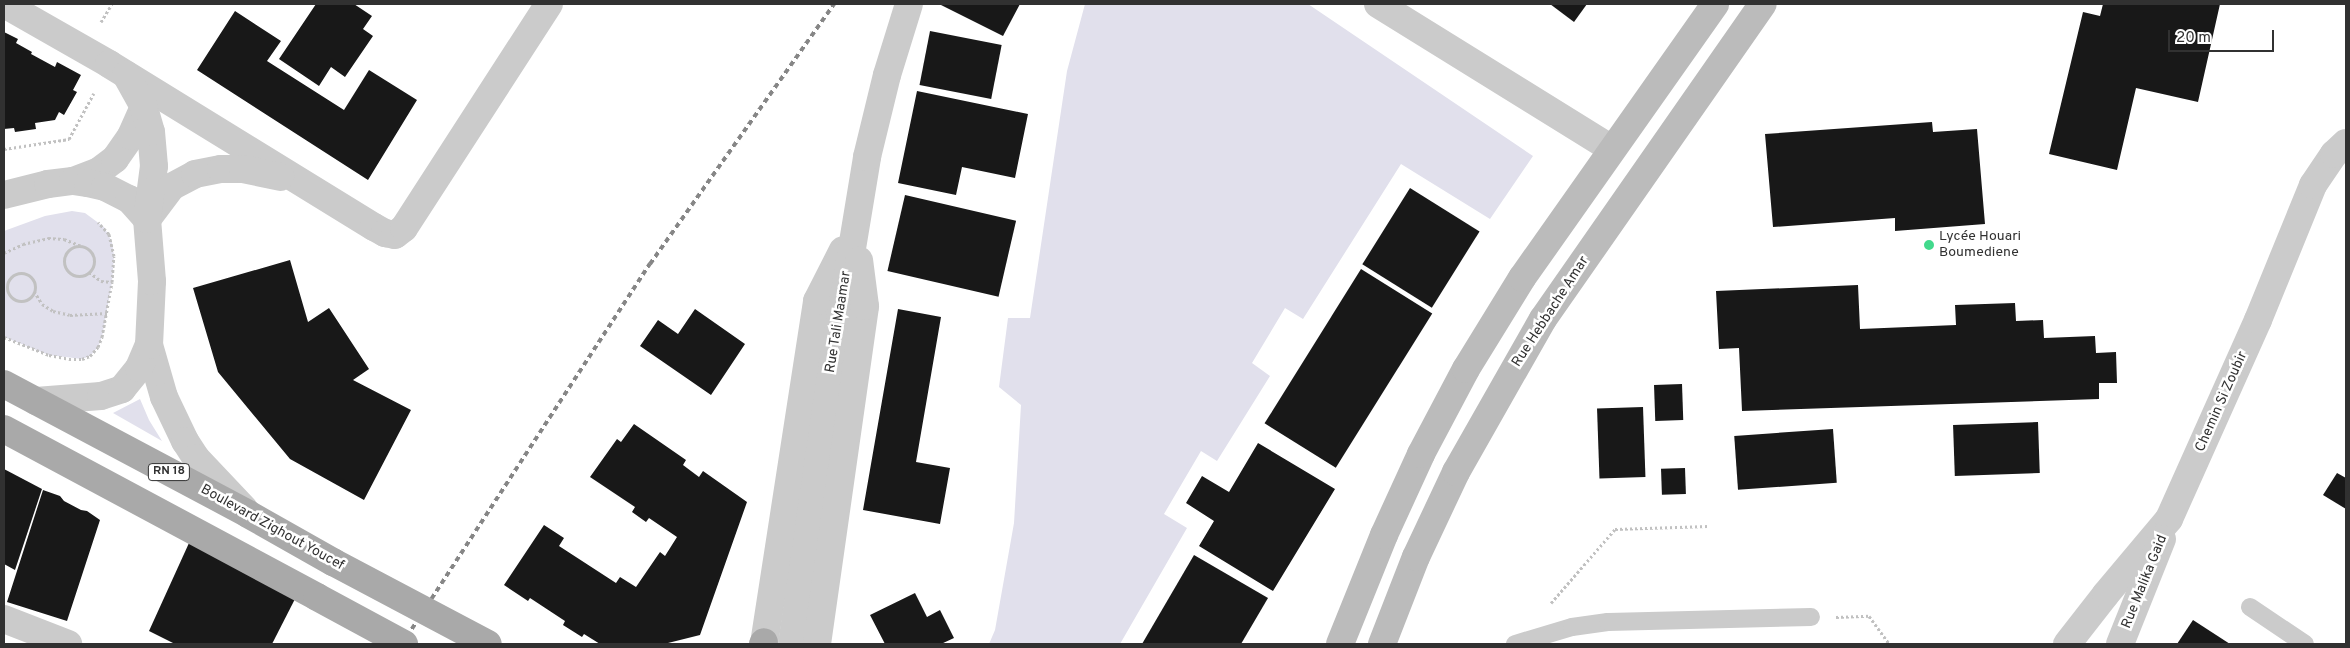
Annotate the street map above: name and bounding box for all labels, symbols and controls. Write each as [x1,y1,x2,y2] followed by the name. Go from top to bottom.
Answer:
[2170,20,2276,52] scale bar
[2176,29,2211,48] text: 20 m
[1939,229,2021,262] place label: Lycée Houari Boumediene
[1923,239,1935,251] marker: Lycée Houari Boumediene
[1509,253,1593,371] street label: Rue Hebbache Amar
[823,270,855,374] street label: Rue Tali Maamar
[2192,349,2252,455] street label: Chemin Si Zoubir
[148,462,190,482] road number: RN 18
[197,481,347,575] street label: Boulevard Zighout Youcef
[2119,533,2171,631] street label: Rue Malika Gaid

